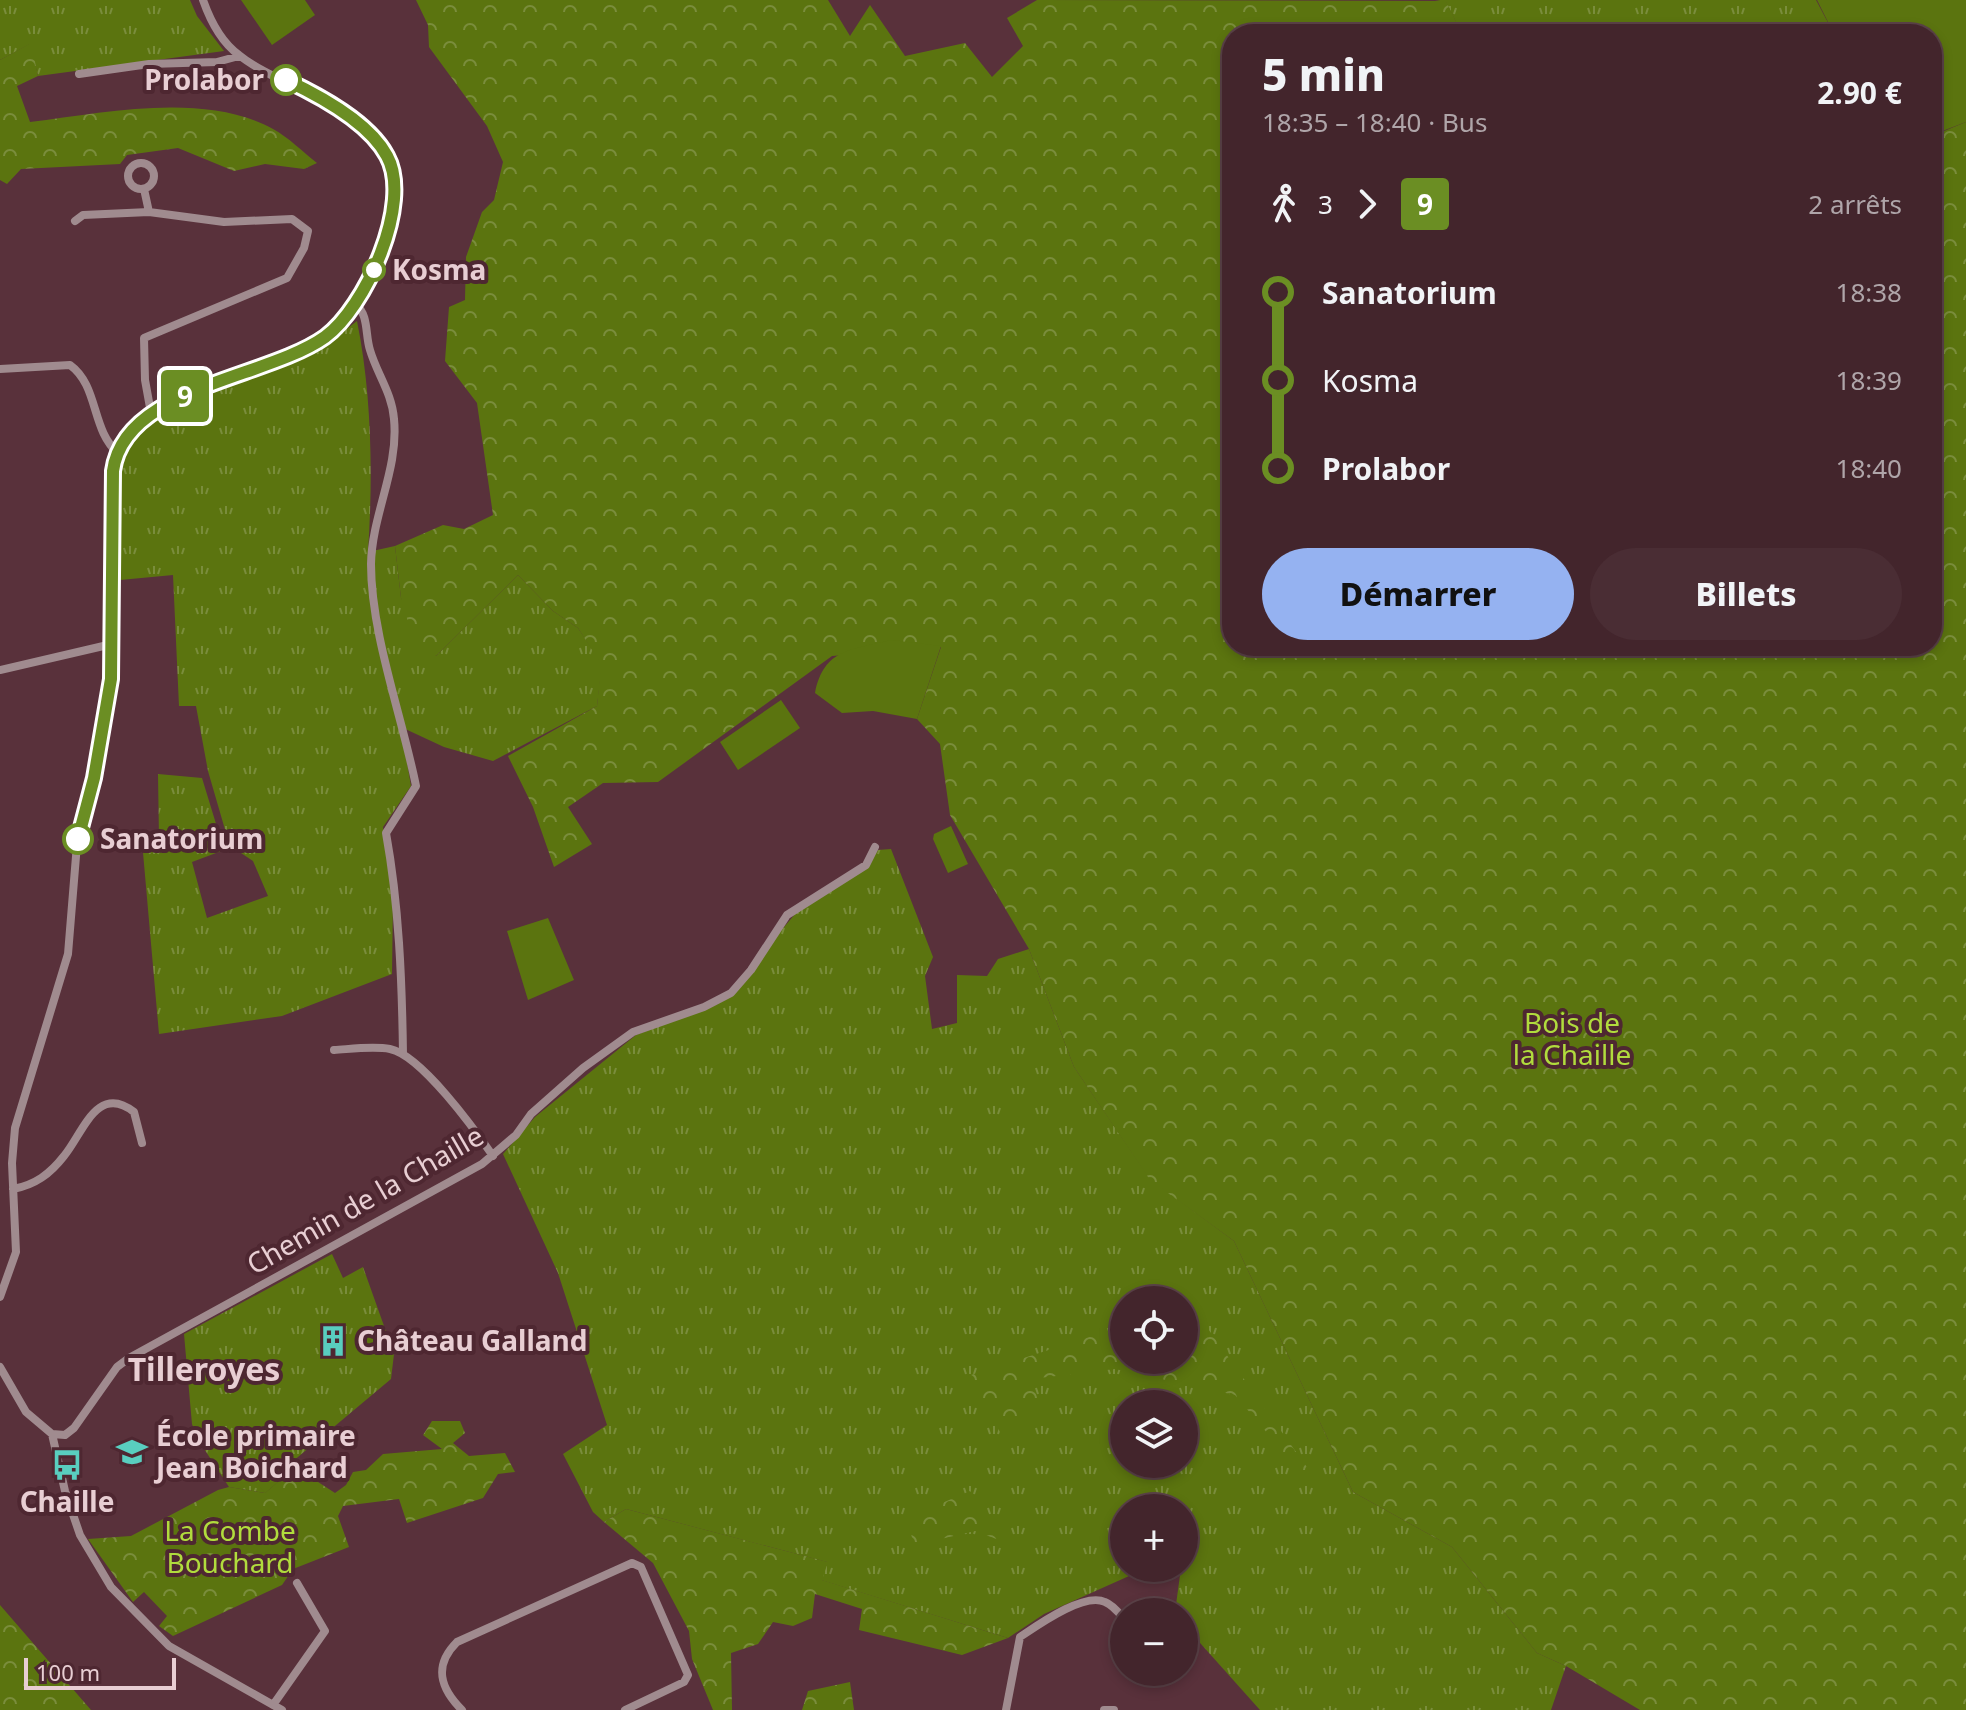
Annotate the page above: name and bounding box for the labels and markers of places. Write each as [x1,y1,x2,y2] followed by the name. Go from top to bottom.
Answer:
[144,60,264,98] place label: Prolabor
[271,65,301,95] marker: Prolabor
[392,250,486,288] place label: Kosma
[363,259,385,281] marker: Kosma
[100,819,263,857] place label: Sanatorium
[63,824,93,854] marker: Sanatorium
[357,1321,587,1359] place label: Château Galland
[316,1324,350,1358] building icon: Château Galland
[153,1416,356,1486] place label: École primaire Jean Boichard
[115,1435,149,1469] school or university icon: École primaire Jean Boichard
[50,1448,84,1482] bus stop icon: Chaille
[20,1482,114,1520] place label: Chaille

